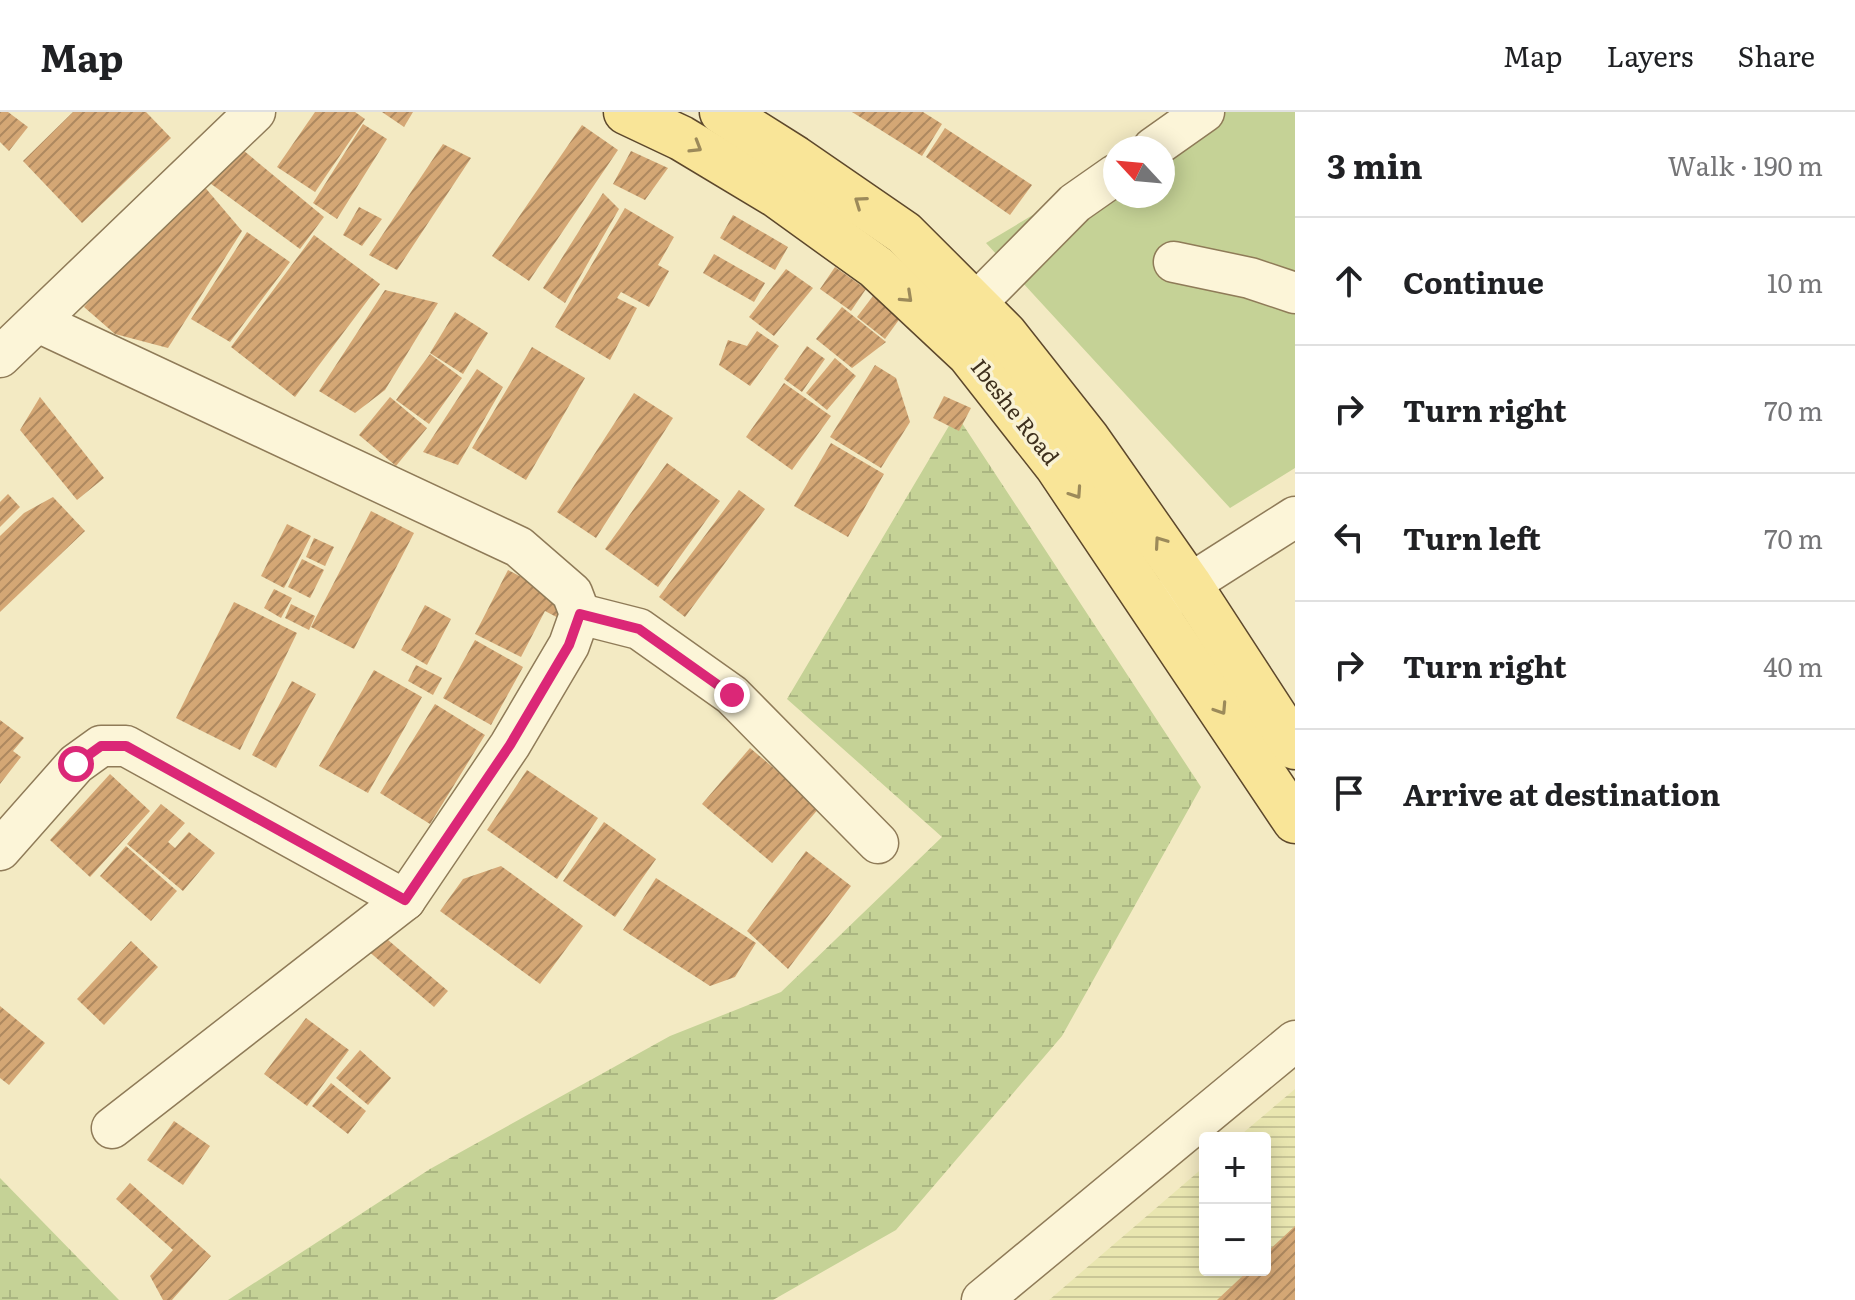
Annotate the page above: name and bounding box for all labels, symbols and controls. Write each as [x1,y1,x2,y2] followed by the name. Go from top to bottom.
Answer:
[40,27,124,84] text: Map
[1503,34,1562,76] text: Map
[1606,34,1693,76] text: Layers
[1737,34,1815,76] text: Share
[1103,136,1175,208] north arrow
[687,137,702,153] one-way arrow
[1327,139,1423,189] text: 3 min
[1668,145,1823,184] text: Walk · 190 m
[854,197,868,212] one-way arrow
[1327,259,1371,303] icon: ahead
[1403,259,1544,303] text: Continue
[1767,262,1823,301] text: 10 m
[898,287,913,301] one-way arrow
[964,351,1068,471] street label: Ibeshe Road
[1327,387,1371,431] icon: right
[1403,387,1567,431] text: Turn right
[1764,390,1823,429] text: 70 m
[1066,485,1081,499] one-way arrow
[1327,515,1371,559] icon: left
[1403,515,1541,559] text: Turn left
[1764,518,1823,557] text: 70 m
[1155,536,1170,550] one-way arrow
[1327,643,1371,687] icon: right
[1403,643,1567,687] text: Turn right
[1763,646,1823,685] text: 40 m
[714,677,750,713] route end
[1211,700,1226,715] one-way arrow
[58,746,94,782] route start
[1327,771,1371,815] icon: arrive
[1403,771,1720,815] text: Arrive at destination
[1199,1132,1271,1276] map controls
[1199,1132,1271,1204] button: +
[1199,1204,1271,1276] button: −

